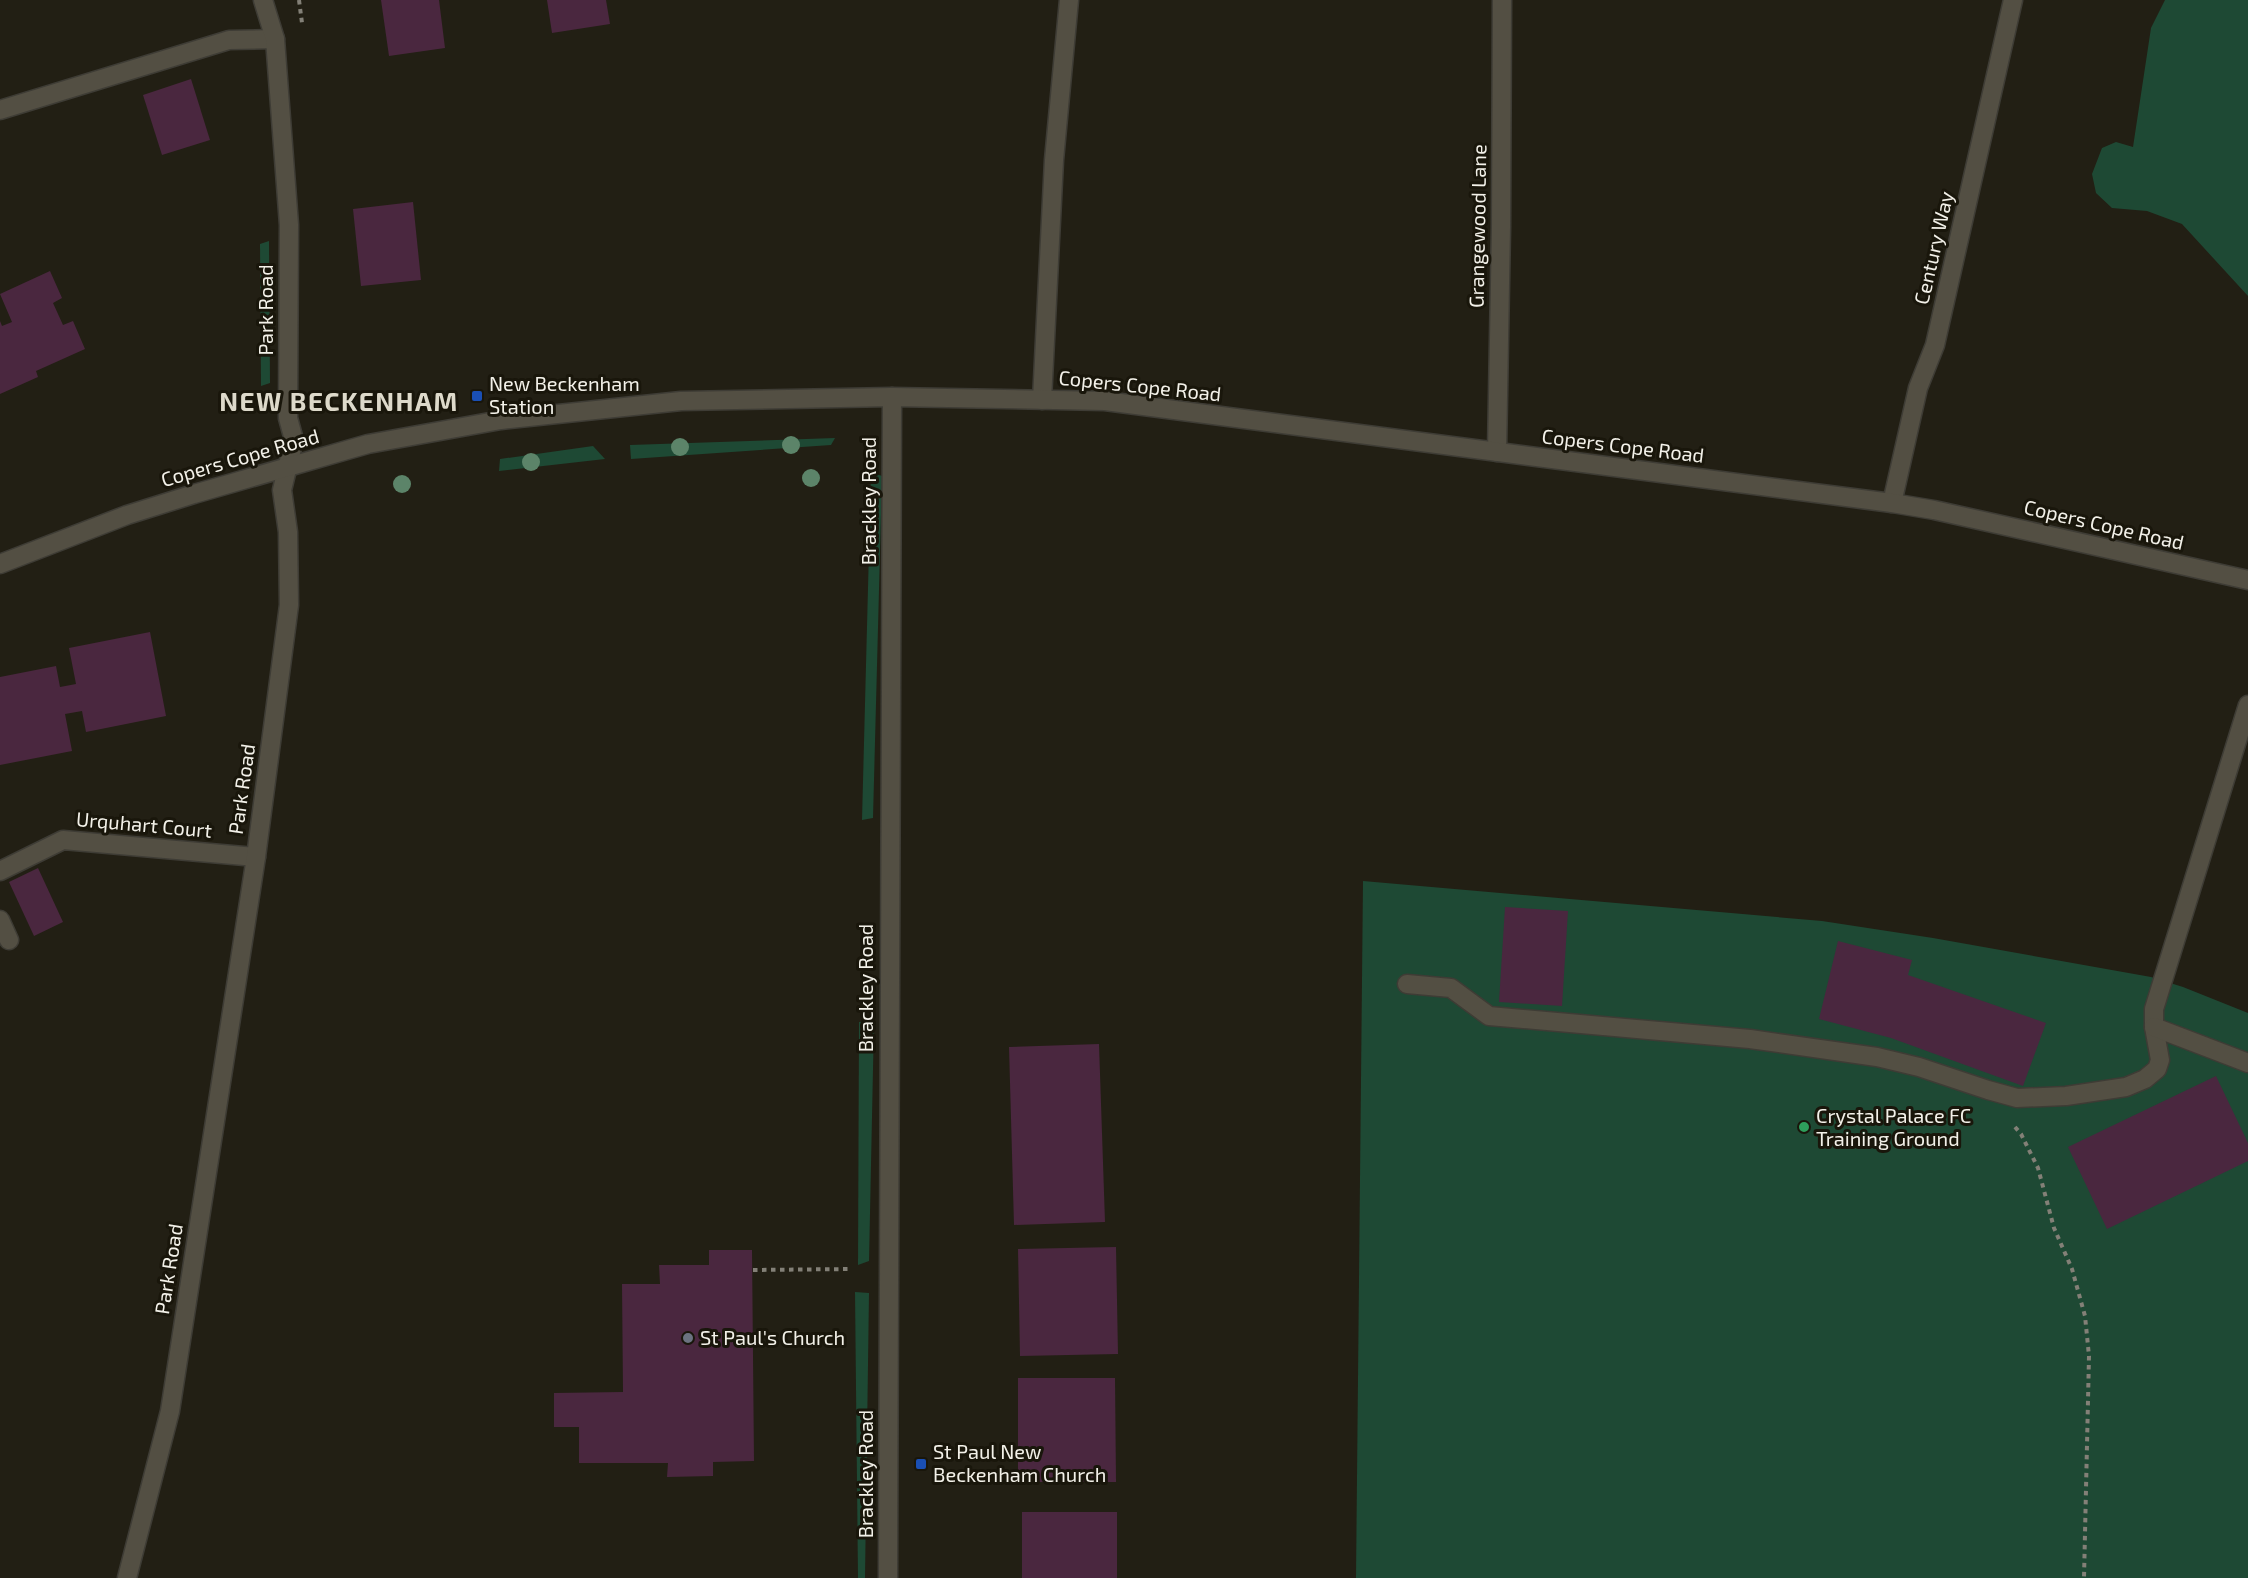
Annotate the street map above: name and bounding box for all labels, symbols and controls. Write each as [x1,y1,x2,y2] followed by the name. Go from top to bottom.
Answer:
[1464,144,1490,308] street label: Grangewood Lane
[1908,188,1958,307] street label: Century Way
[253,264,277,356] street label: Park Road
[1058,365,1223,405] street label: Copers Cope Road
[489,371,640,418] place label: New Beckenham Station
[219,385,459,416] district label: NEW BECKENHAM
[470,389,484,403] marker: New Beckenham Station
[158,423,322,491] street label: Copers Cope Road
[1541,423,1706,467] street label: Copers Cope Road
[856,437,880,565] street label: Brackley Road
[2022,494,2187,554] street label: Copers Cope Road
[223,742,259,836] street label: Park Road
[75,806,213,842] street label: Urquhart Court
[853,924,877,1052] street label: Brackley Road
[1816,1103,1971,1150] place label: Crystal Palace FC Training Ground
[1797,1120,1811,1134] marker: Crystal Palace FC Training Ground
[149,1222,187,1316] street label: Park Road
[700,1325,845,1349] place label: St Paul's Church
[681,1331,695,1345] marker: St Paul's Church
[853,1410,877,1538] street label: Brackley Road
[933,1439,1106,1486] place label: St Paul New Beckenham Church
[914,1457,928,1471] marker: St Paul New Beckenham Church

